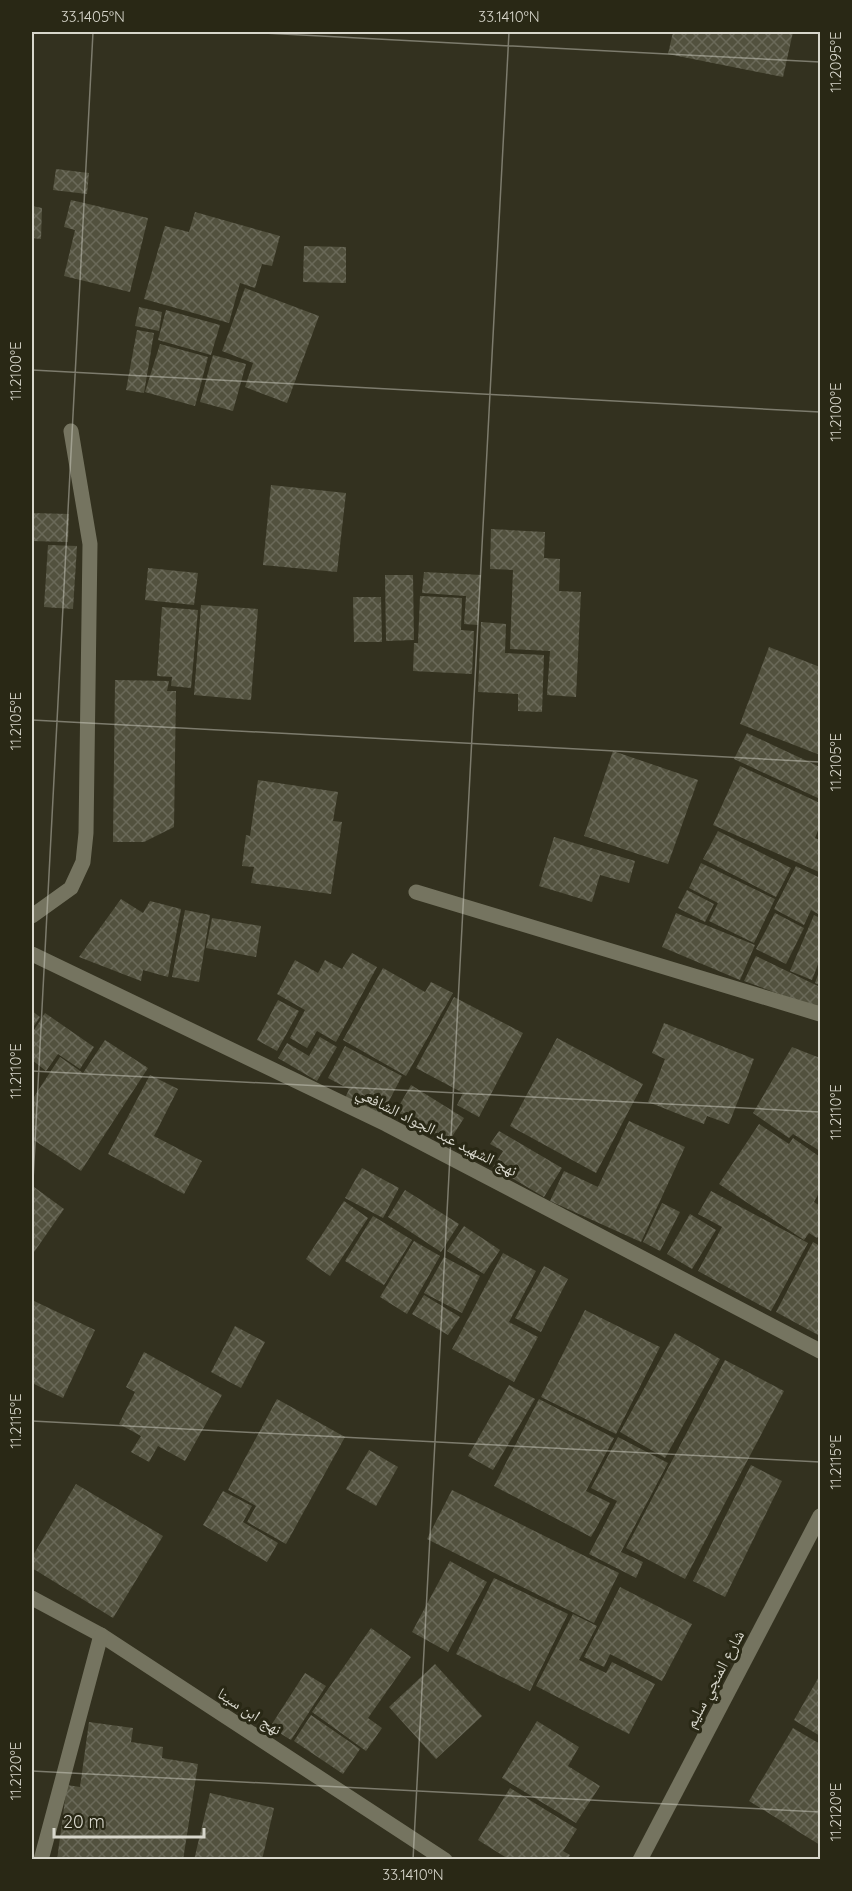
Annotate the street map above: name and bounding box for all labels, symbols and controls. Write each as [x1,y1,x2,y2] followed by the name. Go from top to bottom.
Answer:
[61,7,125,26] text: 33.1405°N
[478,7,540,26] text: 33.1410°N
[826,31,845,93] text: 11.2095°E
[6,341,25,401] text: 11.2100°E
[826,382,845,442] text: 11.2100°E
[6,692,25,750] text: 11.2105°E
[826,733,845,791] text: 11.2105°E
[6,1043,25,1099] text: 11.2110°E
[352,1082,521,1183] street label: نهج الشهيد عبد الجواد الشافعي
[826,1084,845,1140] text: 11.2110°E
[6,1394,25,1448] text: 11.2115°E
[826,1435,845,1489] text: 11.2115°E
[680,1627,751,1733] street label: شارع المنجي سليم
[214,1683,286,1740] street label: نهج ابن سينا
[6,1742,25,1800] text: 11.2120°E
[826,1783,845,1841] text: 11.2120°E
[54,1801,204,1839] scale bar
[63,1810,105,1833] text: 20 m
[382,1865,444,1884] text: 33.1410°N

